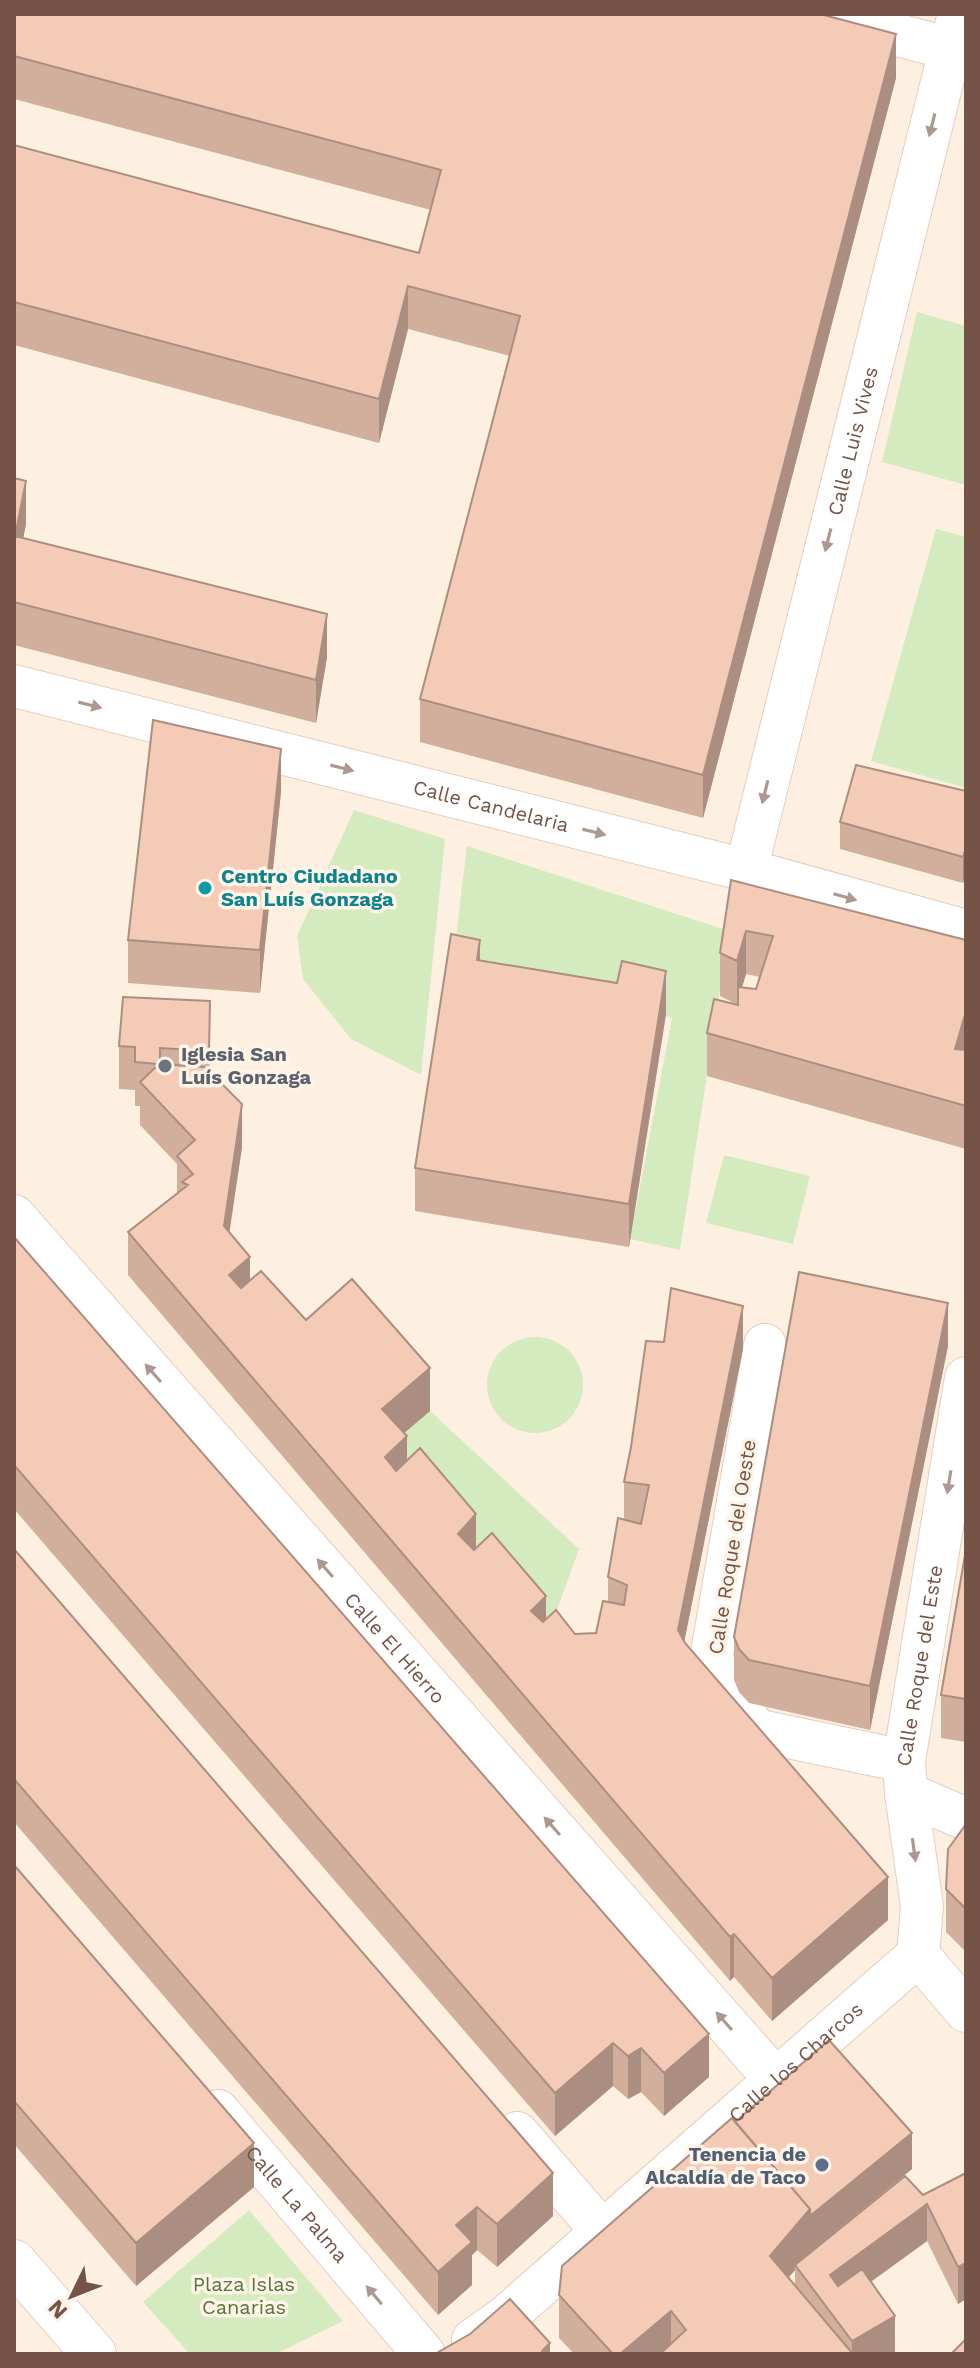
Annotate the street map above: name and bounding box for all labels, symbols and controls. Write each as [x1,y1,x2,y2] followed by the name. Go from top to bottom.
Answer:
[925,112,938,137] one-way arrow
[823,364,883,518] street label: Calle Luis Vives
[822,527,834,552] one-way arrow
[77,699,102,711] one-way arrow
[329,763,354,775] one-way arrow
[411,775,571,837] street label: Calle Candelaria
[759,780,771,805] one-way arrow
[581,826,606,838] one-way arrow
[221,864,398,911] place label: Centro Ciudadano San Luís Gonzaga
[196,879,214,897] marker: Centro Ciudadano San Luís Gonzaga
[834,891,858,904] one-way arrow
[181,1042,312,1089] place label: Iglesia San Luís Gonzaga
[156,1057,174,1075] marker: Iglesia San Luís Gonzaga
[145,1364,162,1384] one-way arrow
[703,1438,761,1656] street label: Calle Roque del Oeste
[942,1470,955,1495] one-way arrow
[316,1559,334,1578] one-way arrow
[891,1563,948,1768] street label: Calle Roque del Este
[340,1587,450,1709] street label: Calle El Hierro
[544,1817,562,1836] one-way arrow
[908,1838,921,1863] one-way arrow
[724,1997,868,2127] street label: Calle los Charcos
[716,2012,734,2031] one-way arrow
[241,2141,353,2267] street label: Calle La Palma
[645,2142,806,2189] place label: Tenencia de Alcaldía de Taco
[813,2156,831,2174] marker: Tenencia de Alcaldía de Taco
[32,2256,112,2336] north arrow
[193,2272,295,2319] park label: Plaza Islas Canarias
[366,2285,383,2305] one-way arrow
[43,2295,72,2324] text: N

